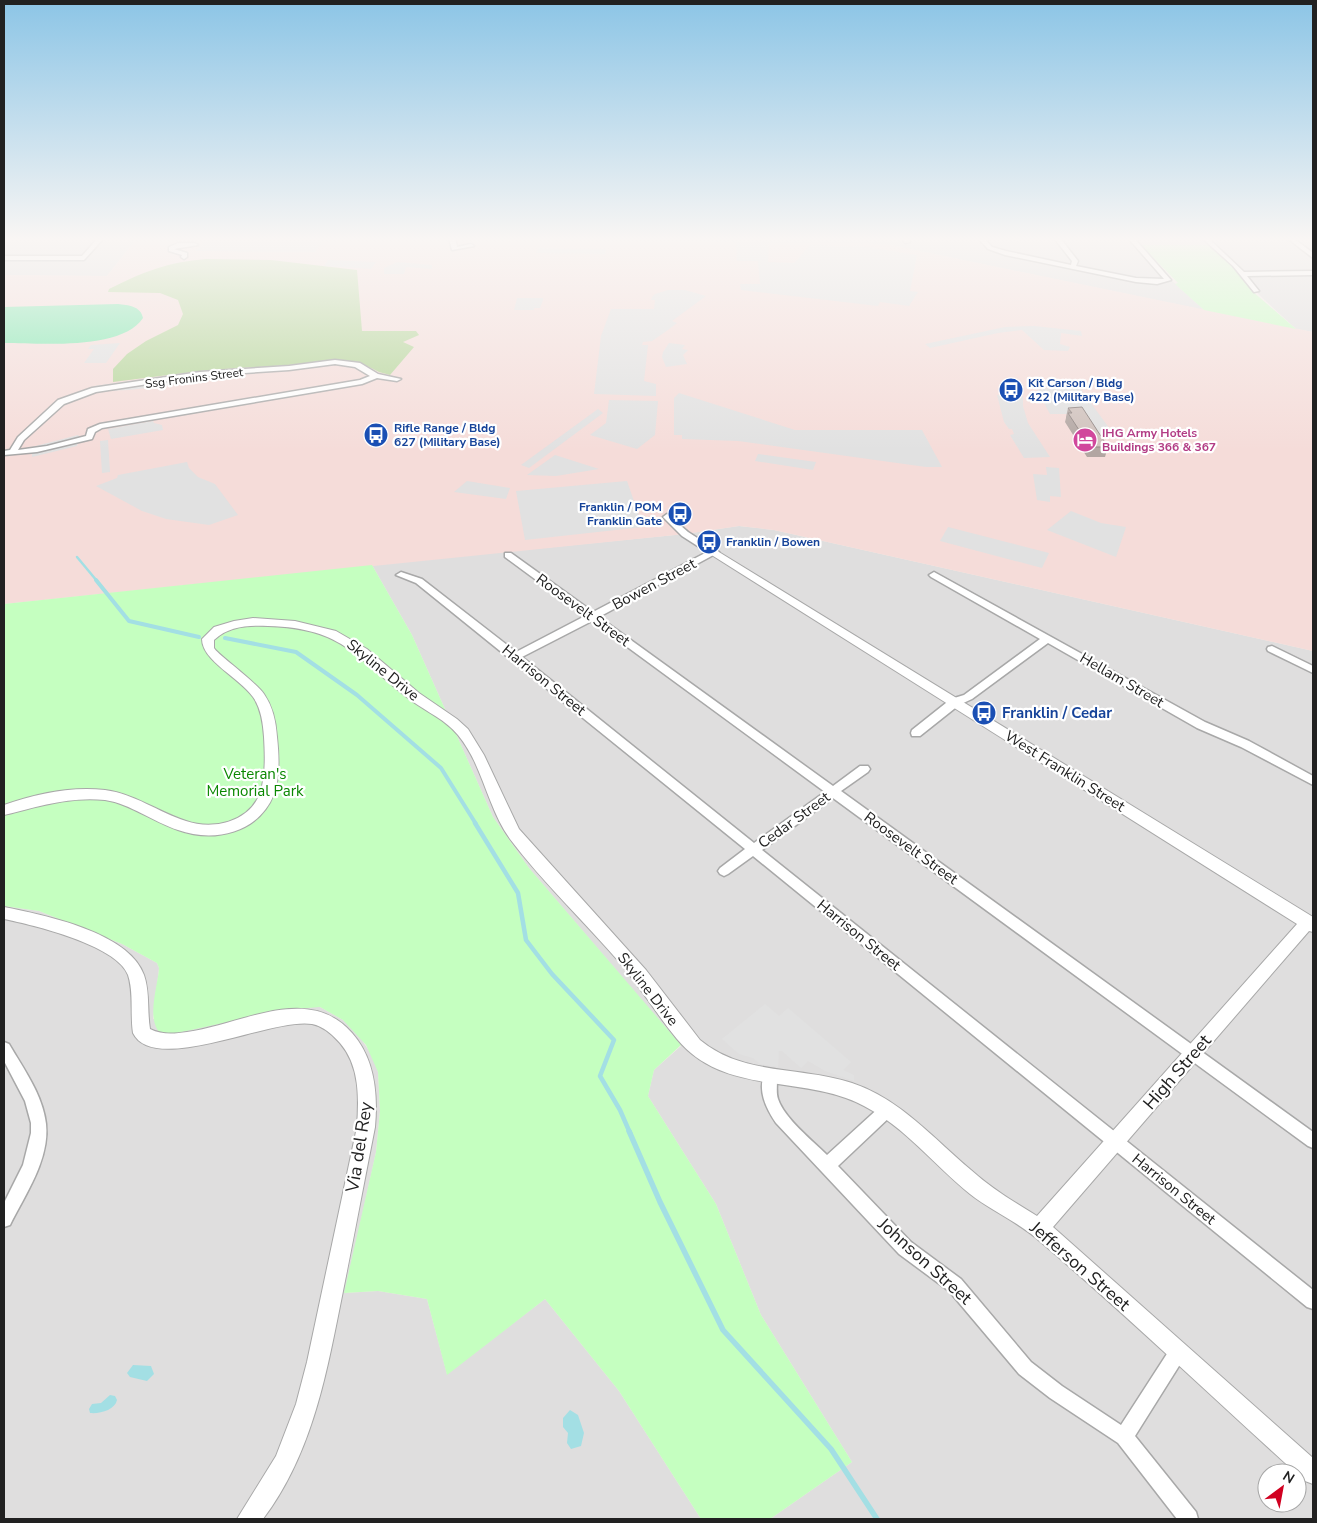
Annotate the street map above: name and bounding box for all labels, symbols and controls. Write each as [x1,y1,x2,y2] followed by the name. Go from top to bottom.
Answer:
[144,364,245,392] street label: Ssg Fronins Street
[1028,375,1135,405] place label: Kit Carson / Bldg 422 (Military Base)
[998,377,1024,403] bus stop icon: Kit Carson / Bldg 422 (Military Base)
[394,420,501,450] place label: Rifle Range / Bldg 627 (Military Base)
[363,422,389,448] bus stop icon: Rifle Range / Bldg 627 (Military Base)
[1102,425,1216,455] place label: IHG Army Hotels Buildings 366 & 367
[1072,427,1098,453] hotel icon: IHG Army Hotels Buildings 366 & 367
[579,499,662,529] place label: Franklin / POM Franklin Gate
[667,501,693,527] bus stop icon: Franklin / POM Franklin Gate
[696,529,722,555] bus stop icon: Franklin / Bowen
[726,534,820,550] place label: Franklin / Bowen
[609,553,700,614] street label: Bowen Street
[532,569,635,651] street label: Roosevelt Street
[342,635,424,705] street label: Skyline Drive
[498,640,591,720] street label: Harrison Street
[1076,648,1168,712] street label: Hellam Street
[971,700,997,726] bus stop icon: Franklin / Cedar
[1002,703,1112,723] place label: Franklin / Cedar
[1001,726,1130,817] street label: West Franklin Street
[206,764,304,801] park label: Veteran's Memorial Park
[754,787,835,853] street label: Cedar Street
[860,807,963,889] street label: Roosevelt Street
[813,895,906,975] street label: Harrison Street
[613,948,683,1030] street label: Skyline Drive
[1138,1029,1217,1115] street label: High Street
[340,1099,378,1195] street label: Via del Rey
[1128,1149,1221,1229] street label: Harrison Street
[872,1212,978,1310] street label: Johnson Street
[1024,1215,1136,1317] street label: Jefferson Street
[1257,1463,1307,1513] north arrow
[1279,1467,1298,1488] text: N

